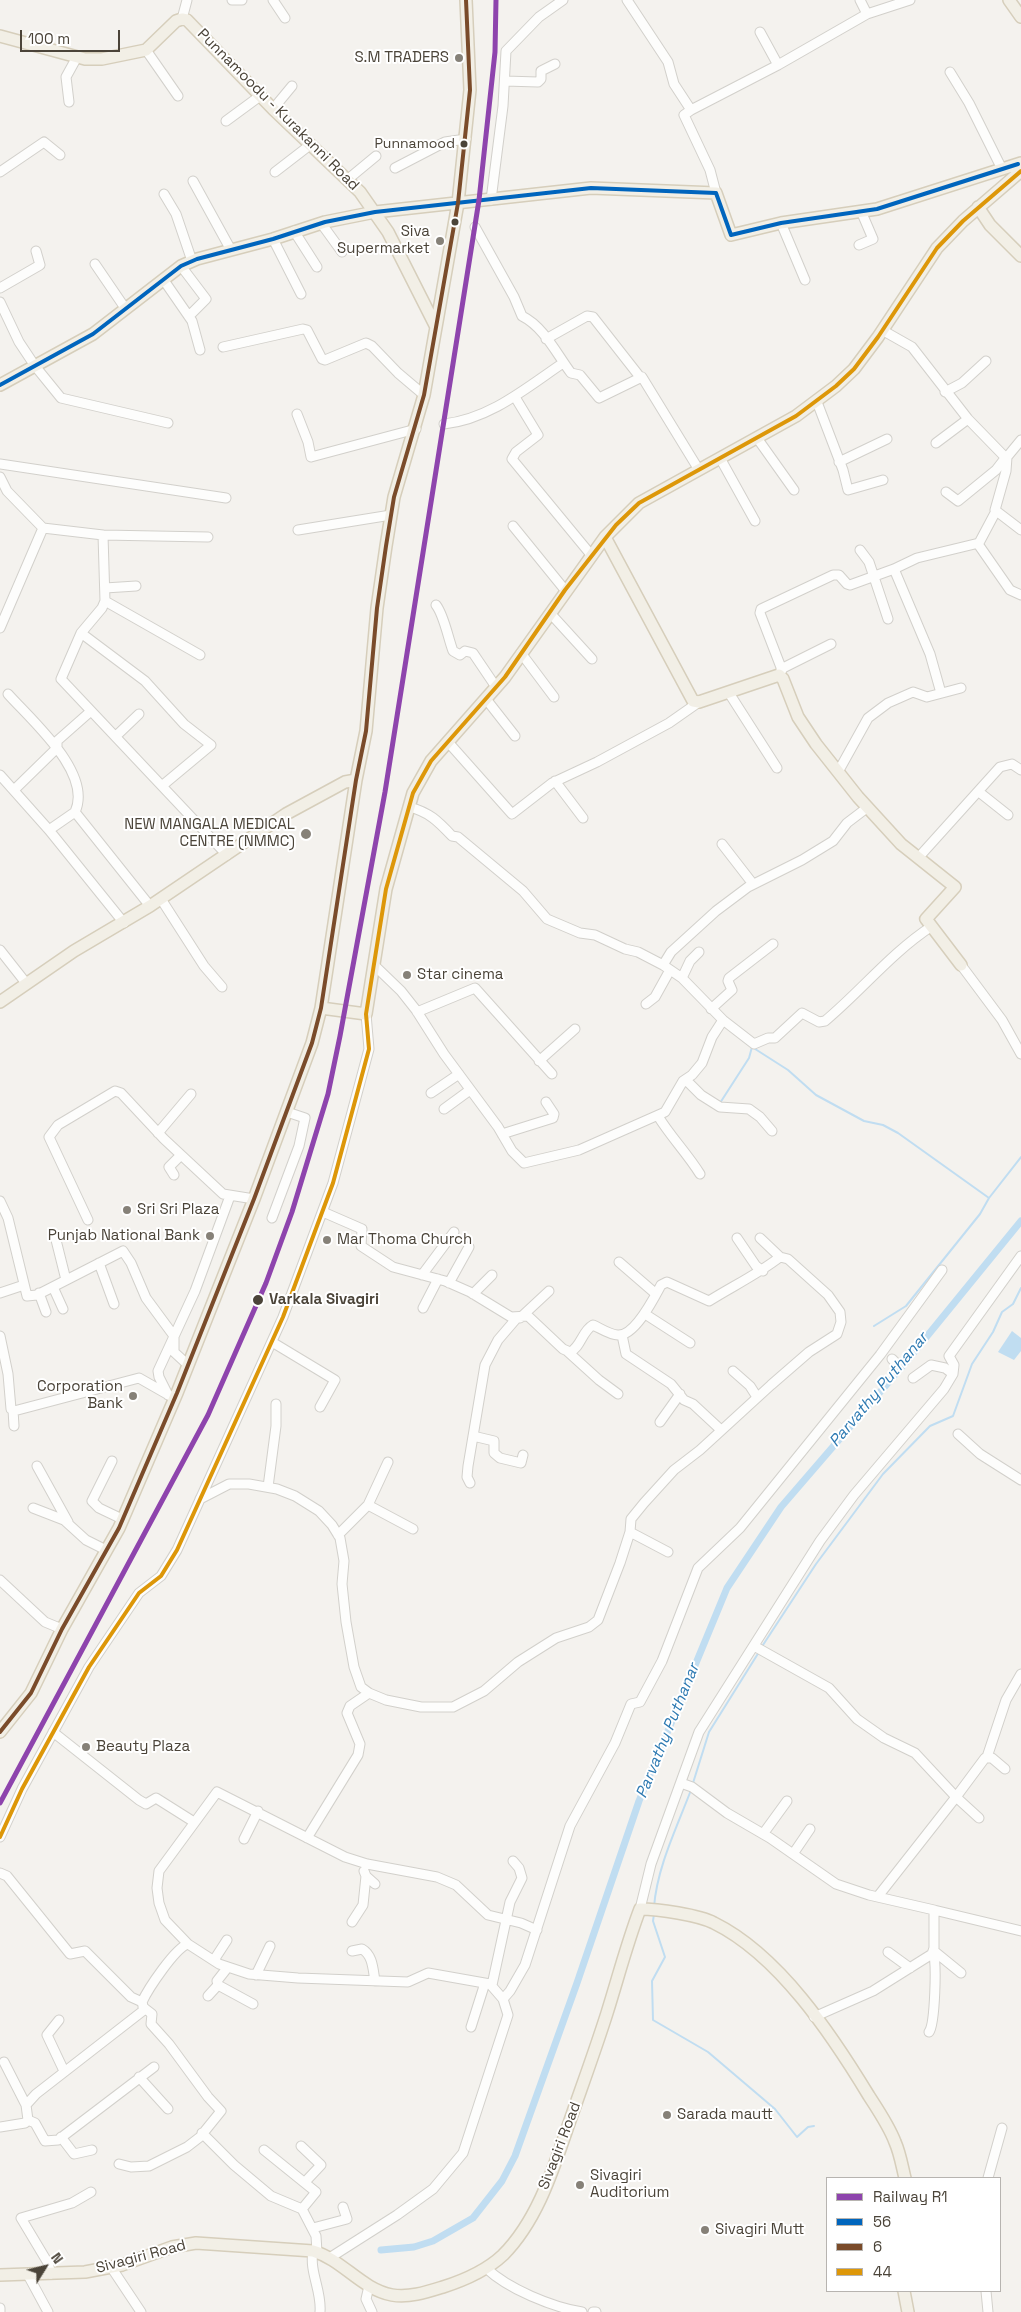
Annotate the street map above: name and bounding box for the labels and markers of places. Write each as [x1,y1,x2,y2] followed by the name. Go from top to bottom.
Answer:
[354,49,449,67] place label: S.M TRADERS
[453,52,465,64] marker: S.M TRADERS
[374,136,455,152] place label: Punnamood
[459,139,469,149] marker: Punnamood
[450,217,460,227] unlabelled marker
[337,223,430,258] place label: Siva Supermarket
[434,235,446,247] marker: Siva Supermarket
[124,816,295,851] place label: NEW MANGALA MEDICAL CENTRE (NMMC)
[299,827,313,841] marker: NEW MANGALA MEDICAL CENTRE (NMMC)
[417,966,503,984] place label: Star cinema
[401,969,413,981] marker: Star cinema
[137,1201,219,1219] place label: Sri Sri Plaza
[121,1204,133,1216] marker: Sri Sri Plaza
[48,1227,200,1245] place label: Punjab National Bank
[204,1230,216,1242] marker: Punjab National Bank
[337,1231,472,1249] place label: Mar Thoma Church
[321,1234,333,1246] marker: Mar Thoma Church
[269,1291,379,1309] place label: Varkala Sivagiri
[251,1293,265,1307] marker: Varkala Sivagiri
[37,1378,123,1413] place label: Corporation Bank
[127,1390,139,1402] marker: Corporation Bank
[96,1738,190,1756] place label: Beauty Plaza
[80,1741,92,1753] marker: Beauty Plaza
[677,2106,773,2124] place label: Sarada mautt
[661,2109,673,2121] marker: Sarada mautt
[590,2167,669,2202] place label: Sivagiri Auditorium
[574,2179,586,2191] marker: Sivagiri Auditorium
[715,2221,805,2239] place label: Sivagiri Mutt
[699,2224,711,2236] marker: Sivagiri Mutt

